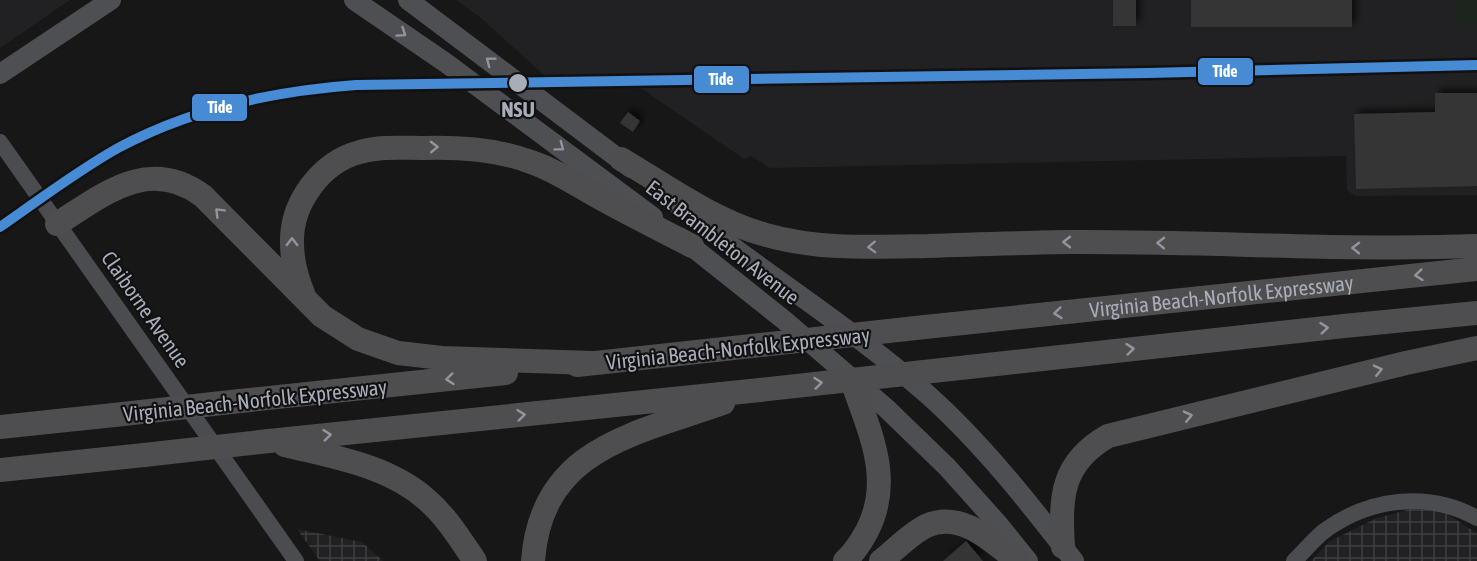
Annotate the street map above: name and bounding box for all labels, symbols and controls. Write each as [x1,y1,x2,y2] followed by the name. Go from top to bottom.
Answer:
[395,26,406,37] one-way arrow
[1197,57,1254,86] line badge: Tide
[486,58,497,69] one-way arrow
[1212,62,1238,80] text: Tide
[693,65,750,94] line badge: Tide
[708,70,734,88] text: Tide
[507,72,529,94] marker: NSU
[191,93,248,122] line badge: Tide
[501,97,535,121] place label: NSU
[207,98,233,116] text: Tide
[553,140,564,151] one-way arrow
[429,141,438,154] one-way arrow
[642,175,804,309] street label: East Brambleton Avenue
[215,209,226,219] one-way arrow
[1063,236,1072,248] one-way arrow
[286,237,298,246] one-way arrow
[1156,237,1165,249] one-way arrow
[868,241,877,254] one-way arrow
[1351,242,1360,254] one-way arrow
[97,246,195,372] street label: Claiborne Avenue
[1414,268,1423,281] one-way arrow
[1088,270,1355,322] street label: Virginia Beach-Norfolk Expressway
[1053,307,1062,319] one-way arrow
[605,322,871,374] street label: Virginia Beach-Norfolk Expressway
[1319,322,1329,335] one-way arrow
[1126,343,1135,355] one-way arrow
[1372,365,1382,378] one-way arrow
[445,372,455,384] one-way arrow
[122,374,388,426] street label: Virginia Beach-Norfolk Expressway
[814,377,823,390] one-way arrow
[517,409,526,422] one-way arrow
[1183,410,1193,423] one-way arrow
[323,429,332,442] one-way arrow

